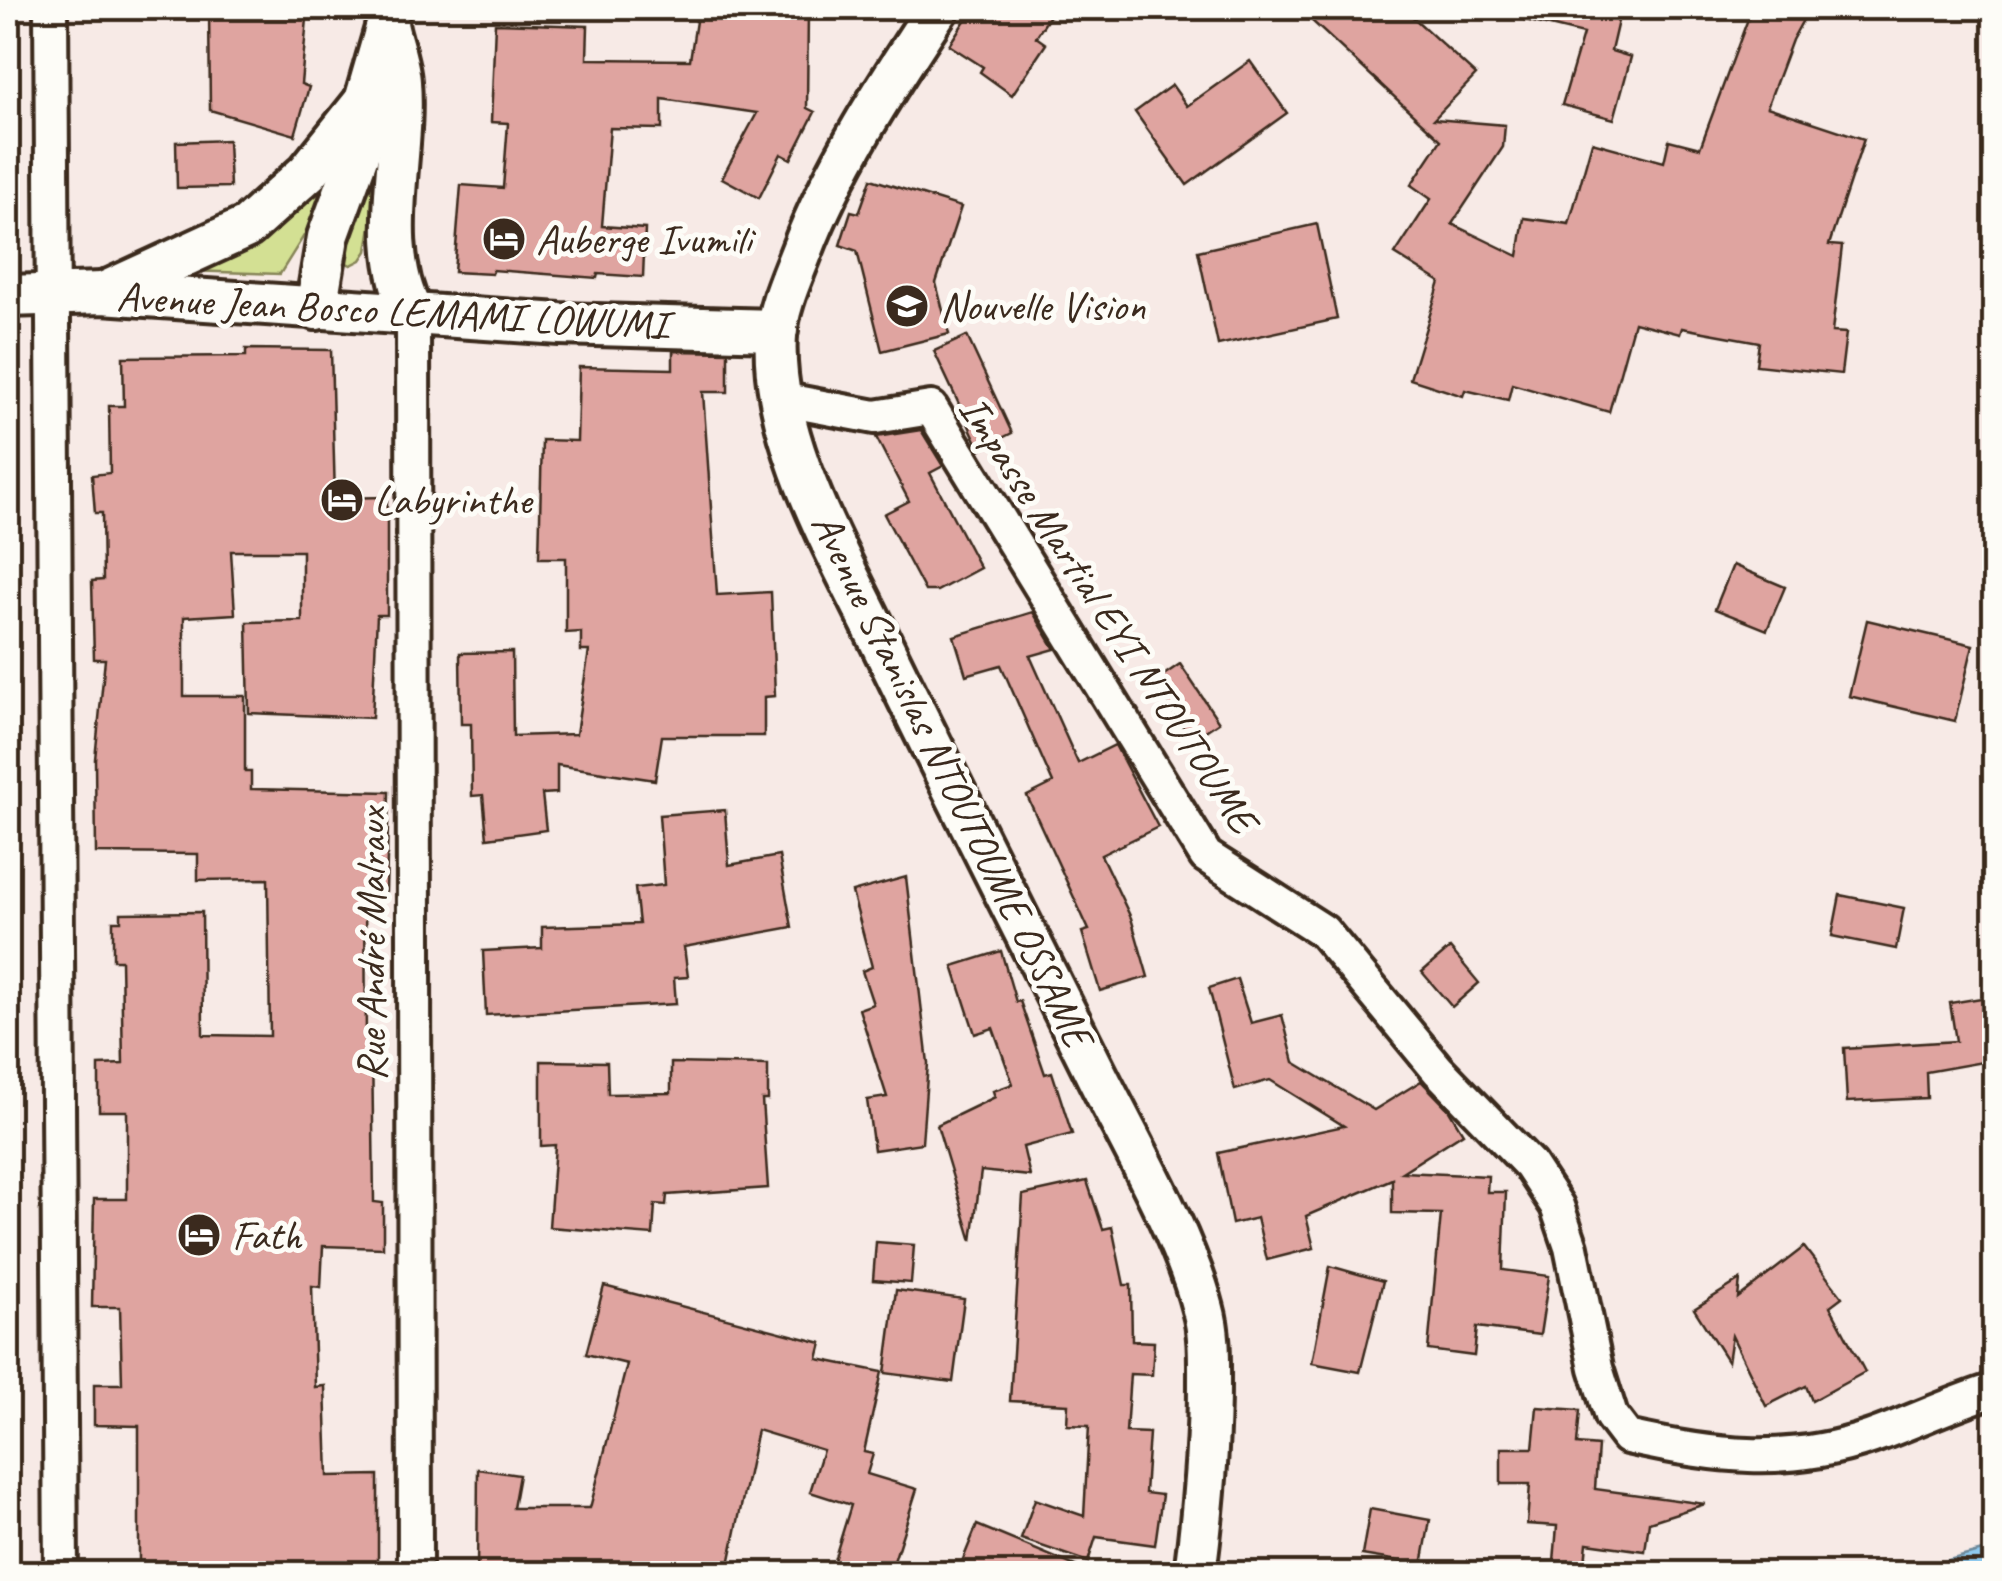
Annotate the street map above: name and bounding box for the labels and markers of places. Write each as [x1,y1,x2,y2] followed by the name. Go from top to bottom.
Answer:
[536,213,757,266] place label: Auberge Ivumili
[481,216,527,262] hotel icon: Auberge Ivumili
[940,280,1147,333] place label: Nouvelle Vision
[884,283,930,329] school or university icon: Nouvelle Vision
[374,474,534,527] place label: Labyrinthe
[319,477,365,523] hotel icon: Labyrinthe
[232,1209,303,1262] place label: Fath
[176,1212,222,1258] hotel icon: Fath

